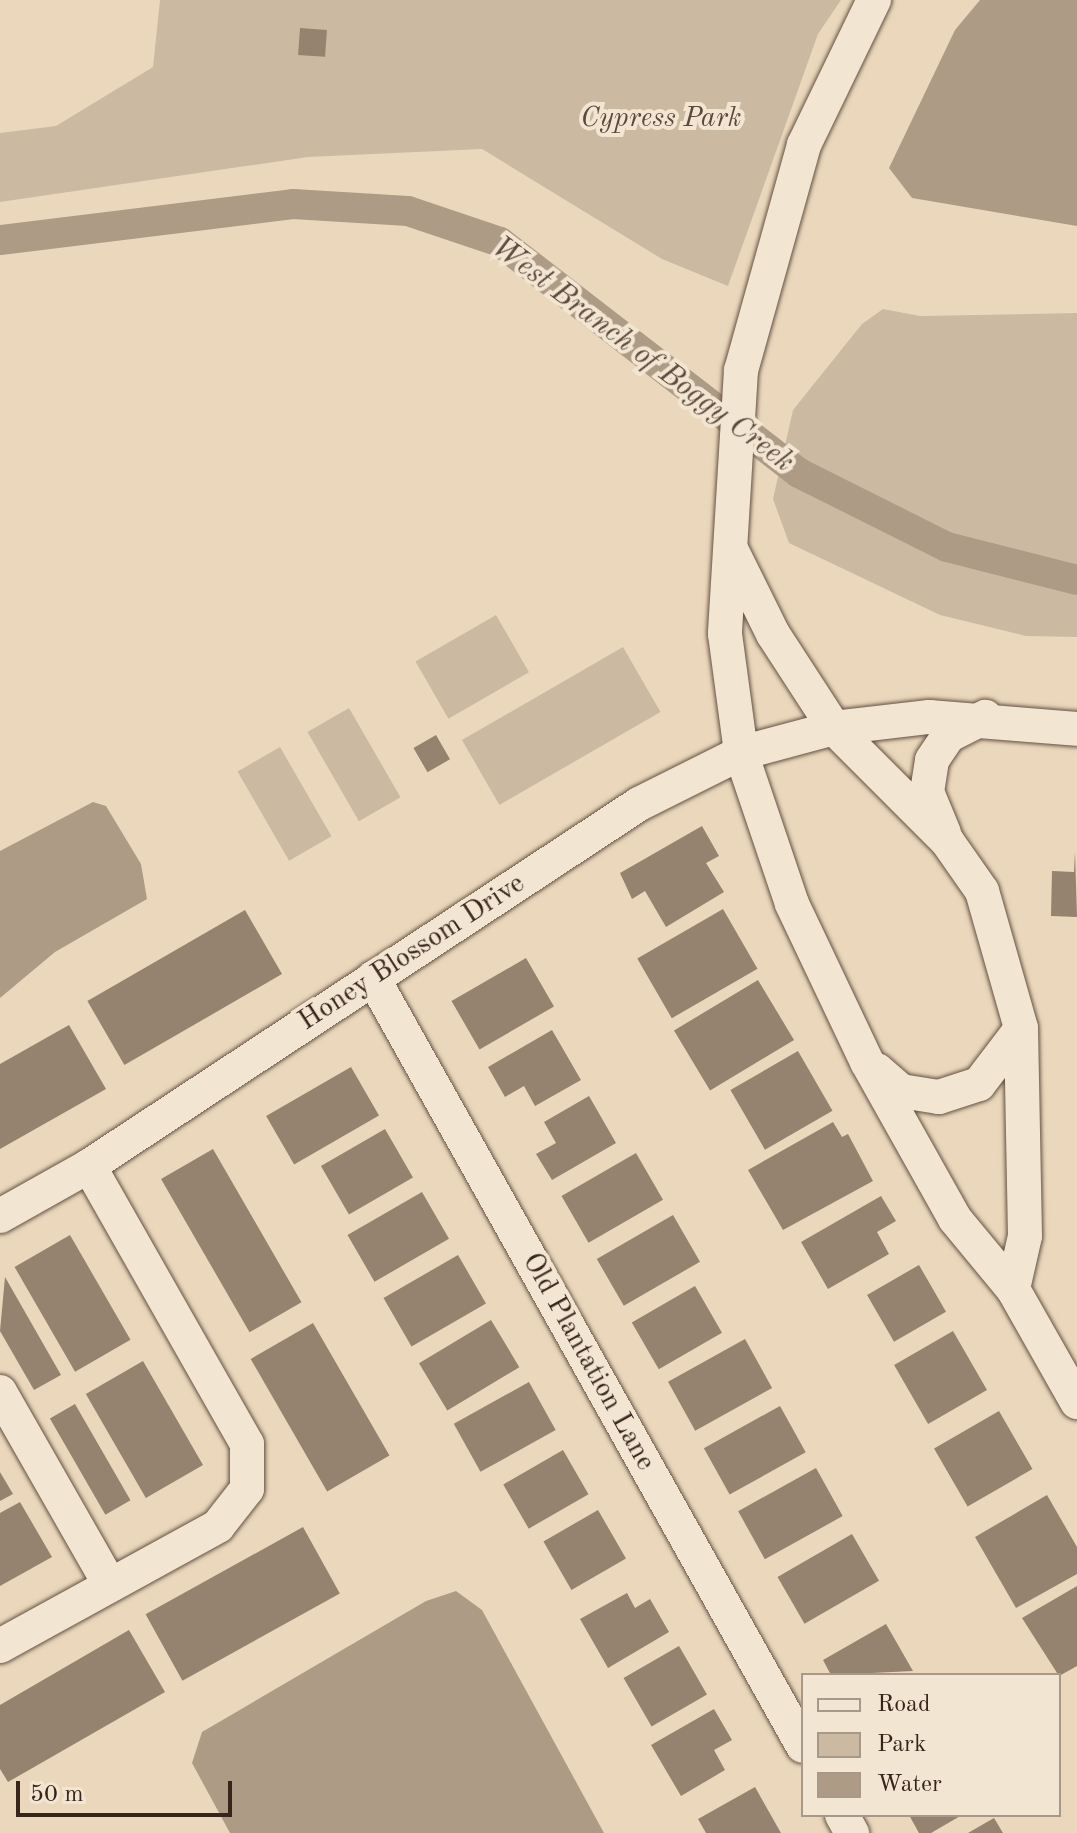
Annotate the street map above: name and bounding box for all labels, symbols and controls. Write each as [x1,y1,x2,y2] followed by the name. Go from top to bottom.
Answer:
[581,102,741,136] park label: Cypress Park
[483,229,801,481] water label: West Branch of Boggy Creek
[293,867,531,1039] street label: Honey Blossom Drive
[514,1247,662,1477] street label: Old Plantation Lane
[801,1673,1061,1817] legend
[877,1693,930,1717] text: Road
[877,1733,926,1757] text: Park
[20,1765,236,1815] scale bar
[877,1773,942,1797] text: Water
[30,1783,84,1807] text: 50 m

